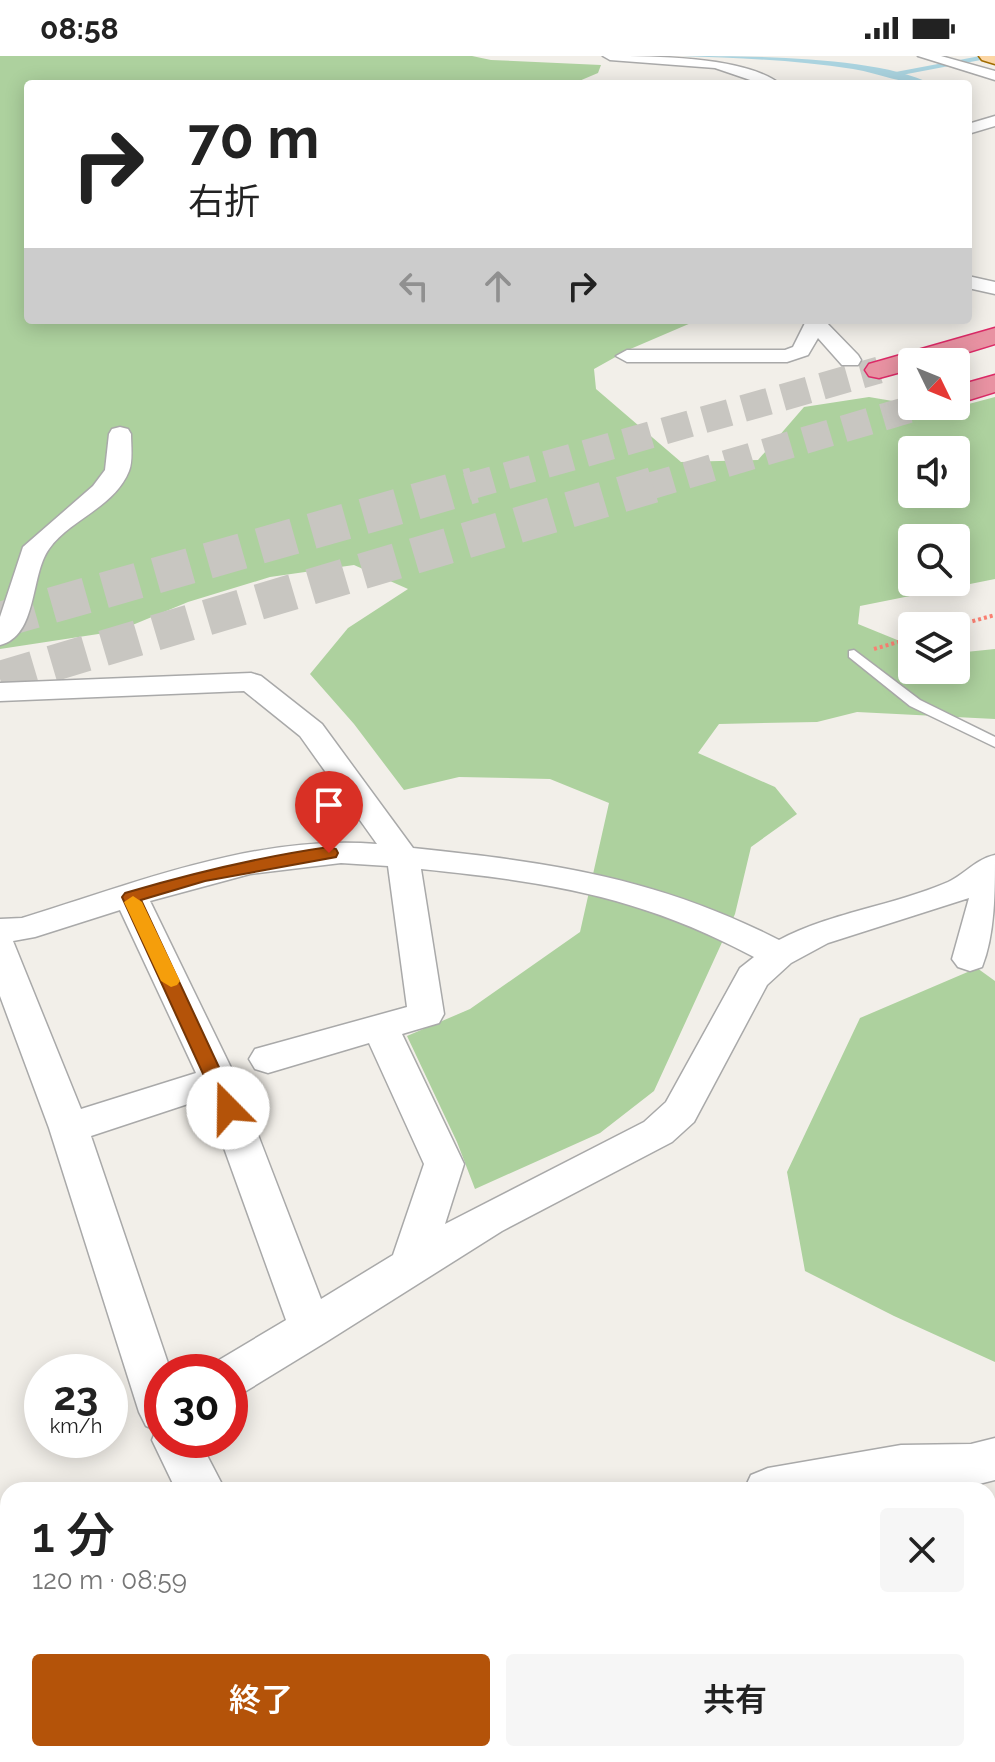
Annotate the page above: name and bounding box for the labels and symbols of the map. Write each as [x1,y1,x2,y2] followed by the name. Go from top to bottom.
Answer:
[898,348,970,420] north arrow
[295,771,363,853] pin
[186,1066,270,1150] position arrow
[144,1354,248,1458] speed limit sign: 30

